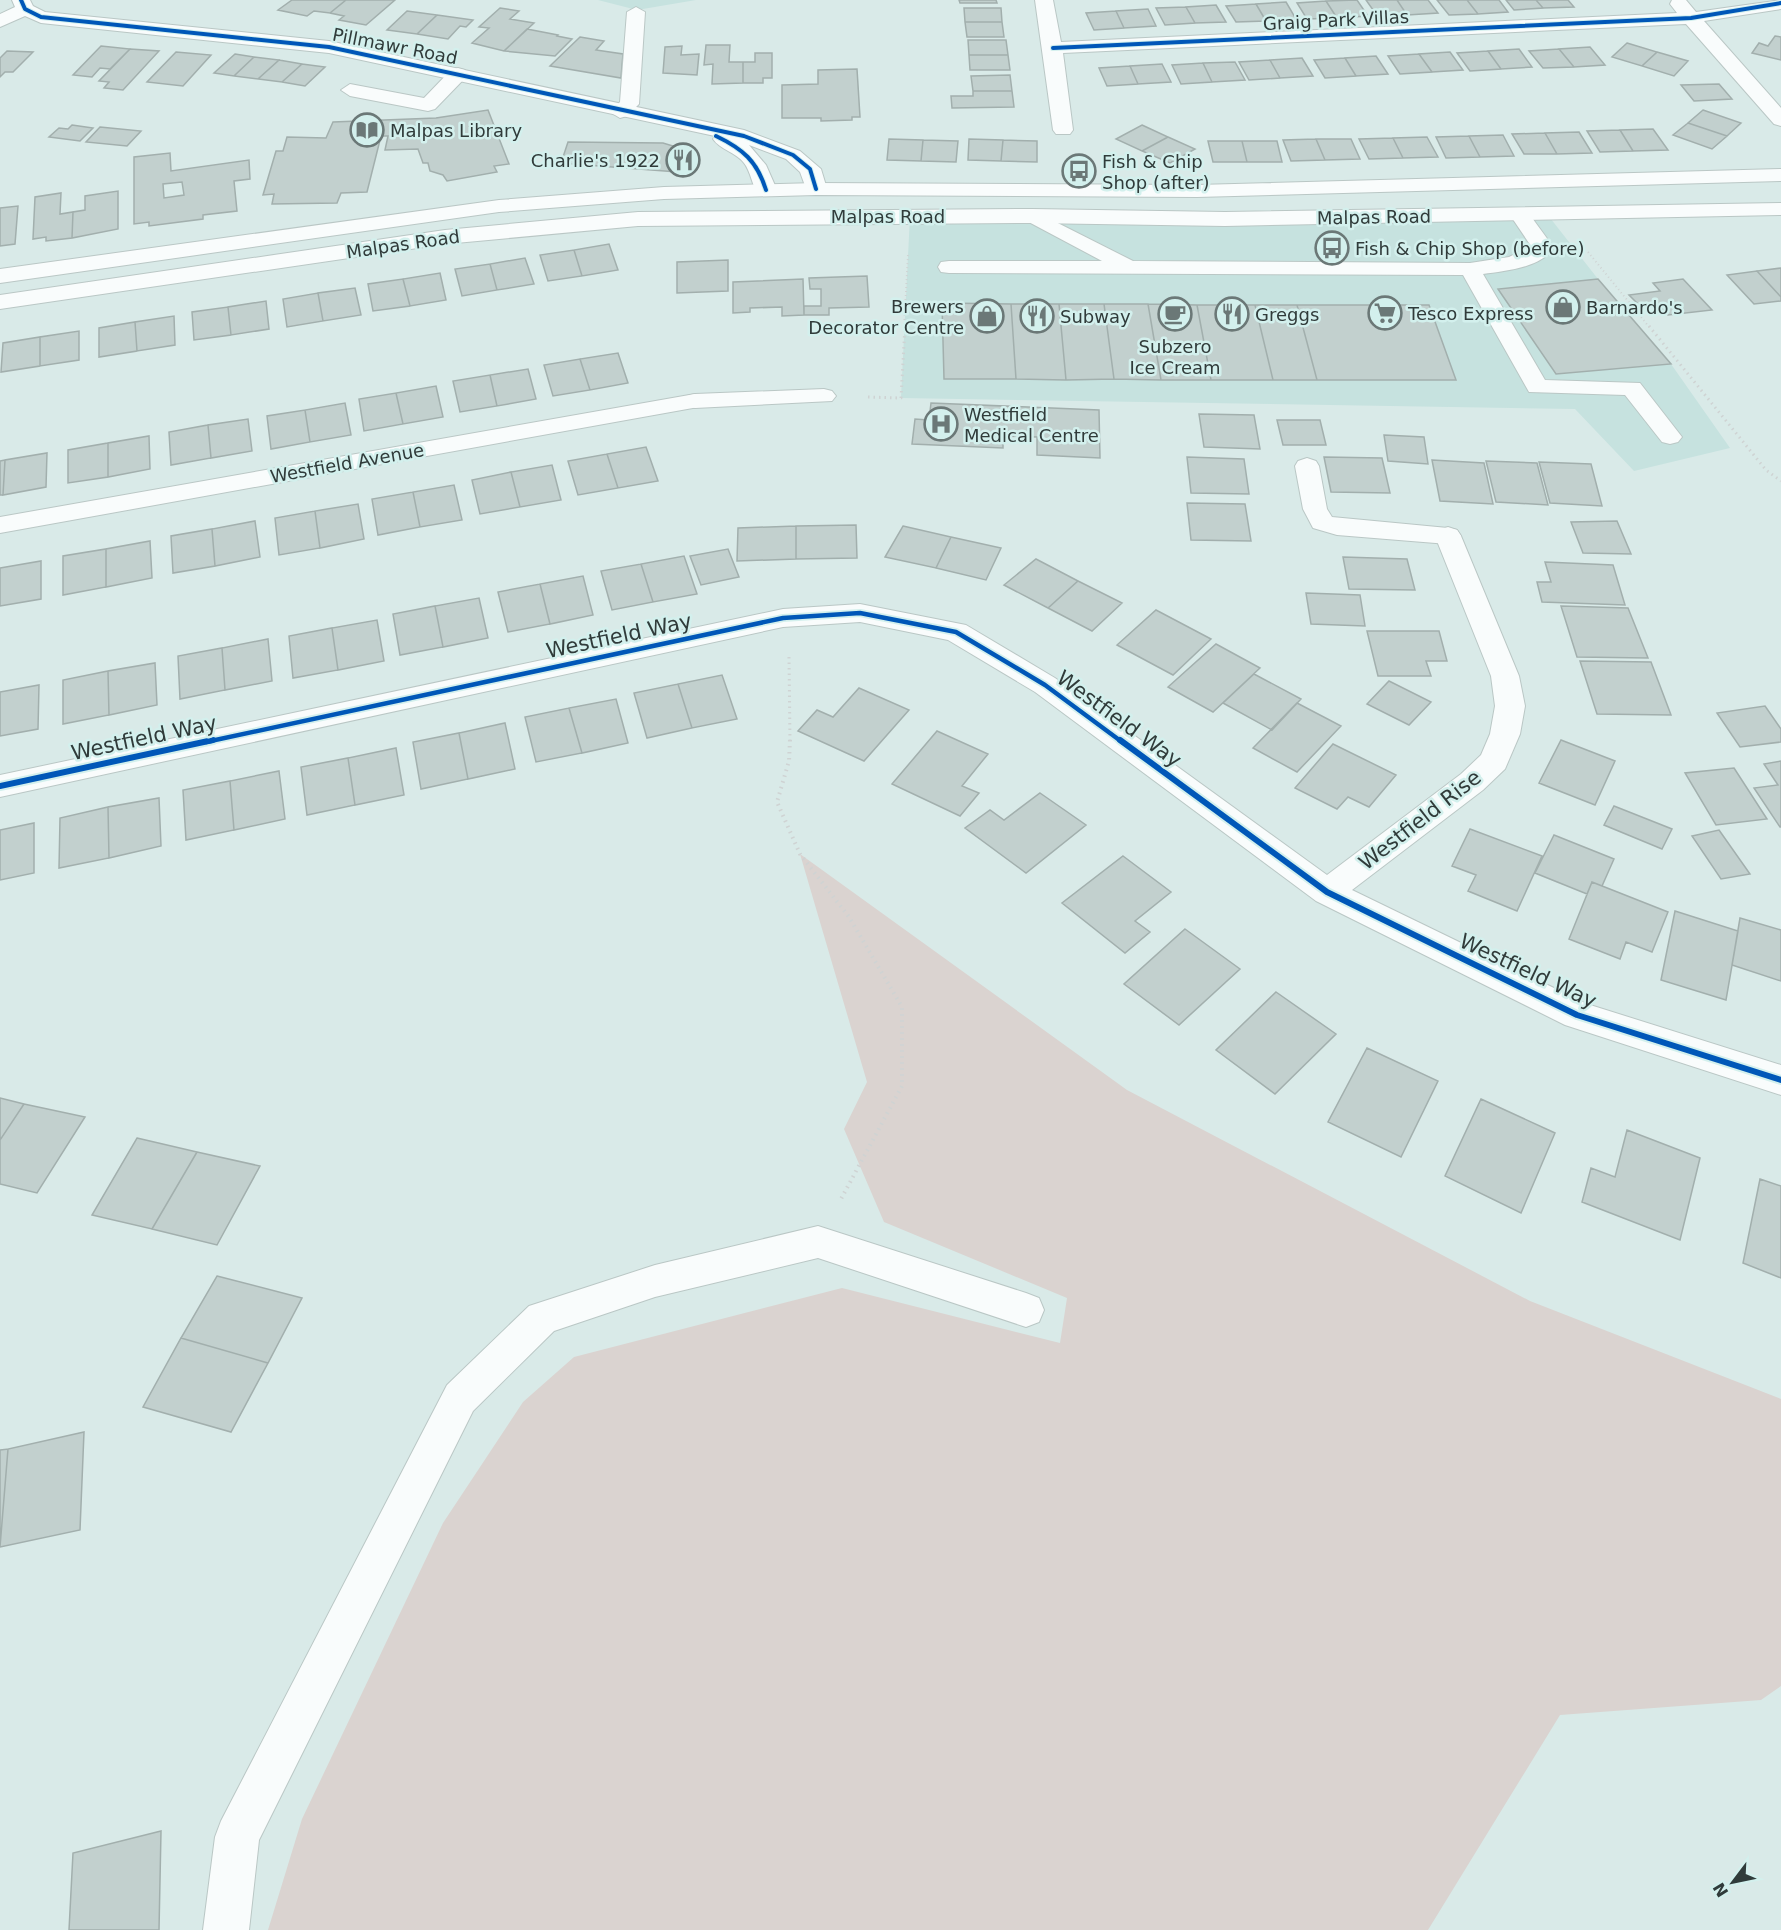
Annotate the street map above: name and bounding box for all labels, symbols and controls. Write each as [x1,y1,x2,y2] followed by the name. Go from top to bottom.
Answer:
[1262,6,1410,34] street label: Graig Park Villas
[331,24,459,68] street label: Pillmawr Road
[349,112,385,148] library icon: Malpas Library
[390,120,522,141] place label: Malpas Library
[665,142,701,178] restaurant icon: Charlie's 1922
[531,150,660,171] place label: Charlie's 1922
[1102,151,1210,193] place label: Fish & Chip Shop (after)
[1061,153,1097,189] bus stop icon: Fish & Chip Shop (after)
[831,206,945,227] street label: Malpas Road
[1317,206,1431,228] street label: Malpas Road
[345,226,461,262] street label: Malpas Road
[1314,230,1350,266] bus stop icon: Fish & Chip Shop (before)
[1355,238,1584,259] place label: Fish & Chip Shop (before)
[1545,289,1581,325] shop icon: Barnardo's
[1367,295,1403,331] supermarket icon: Tesco Express
[808,296,964,338] place label: Brewers Decorator Centre
[1157,296,1193,332] cafe icon: Subzero Ice Cream
[1214,296,1250,332] restaurant icon: Greggs
[1586,297,1683,318] place label: Barnardo's
[969,298,1005,334] shop icon: Brewers Decorator Centre
[1019,298,1055,334] restaurant icon: Subway
[1407,303,1533,324] place label: Tesco Express
[1255,304,1319,325] place label: Greggs
[1060,306,1131,327] place label: Subway
[1129,336,1221,378] place label: Subzero Ice Cream
[964,404,1099,446] place label: Westfield Medical Centre
[923,406,959,442] hospital icon: Westfield Medical Centre
[269,439,425,487] street label: Westfield Avenue
[544,609,694,663] street label: Westfield Way
[1052,666,1186,772] street label: Westfield Way
[69,711,219,765] street label: Westfield Way
[1354,765,1486,875] street label: Westfield Rise
[1456,929,1600,1013] street label: Westfield Way
[1703,1852,1763,1912] north arrow
[1709,1879,1732,1900] text: N

